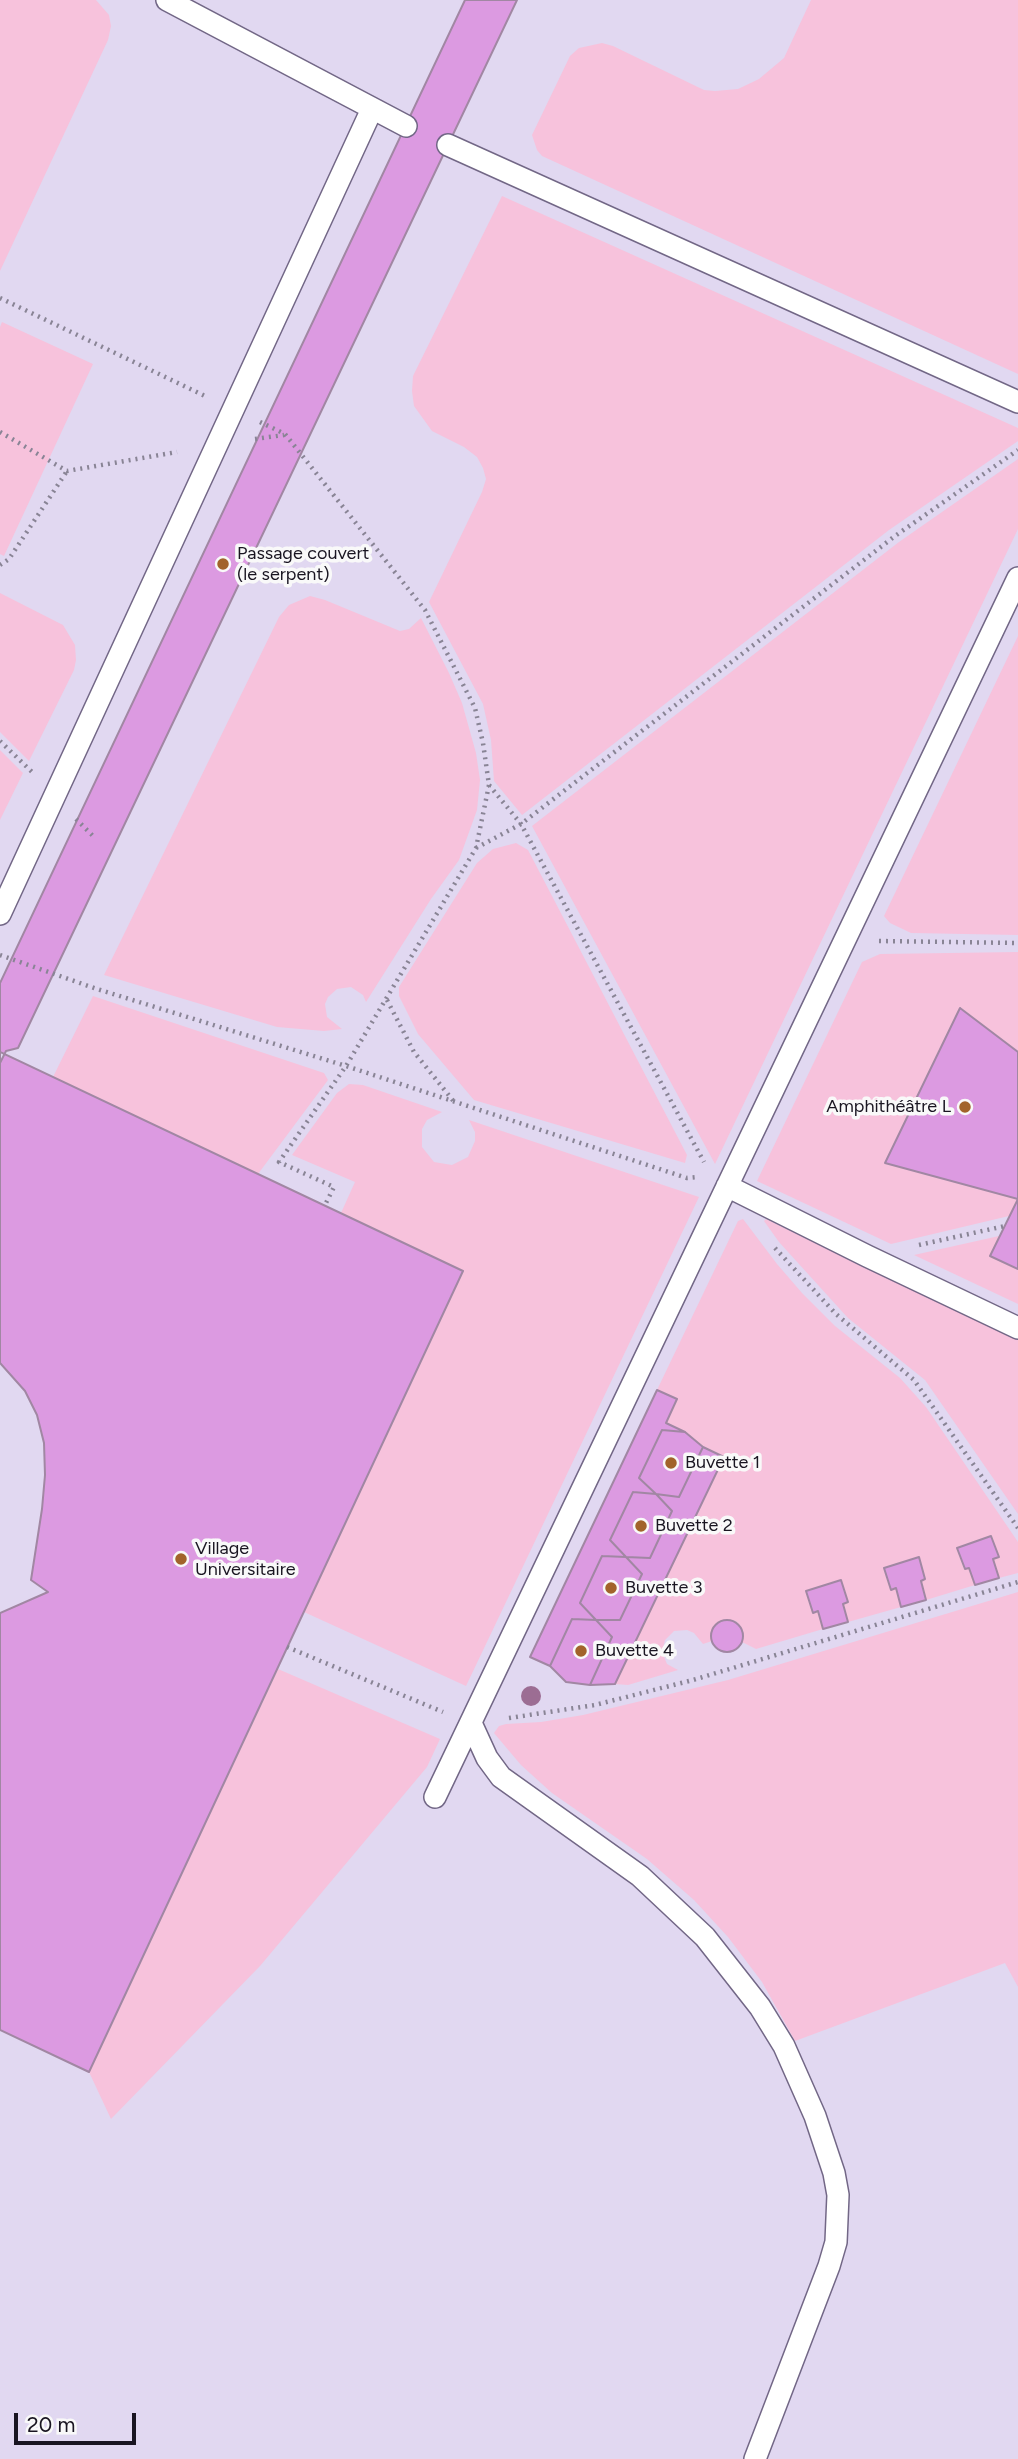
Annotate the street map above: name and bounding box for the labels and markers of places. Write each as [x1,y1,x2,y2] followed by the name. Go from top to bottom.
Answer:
[237,543,369,586] place label: Passage couvert (le serpent)
[215,556,231,572] marker: Passage couvert (le serpent)
[826,1096,951,1118] place label: Amphithéâtre L
[957,1099,973,1115] marker: Amphithéâtre L
[685,1452,760,1474] place label: Buvette 1
[663,1455,679,1471] marker: Buvette 1
[655,1515,733,1537] place label: Buvette 2
[633,1518,649,1534] marker: Buvette 2
[195,1538,296,1580] place label: Village Universitaire
[173,1551,189,1567] marker: Village Universitaire
[625,1577,703,1599] place label: Buvette 3
[603,1580,619,1596] marker: Buvette 3
[595,1640,674,1662] place label: Buvette 4
[573,1643,589,1659] marker: Buvette 4

